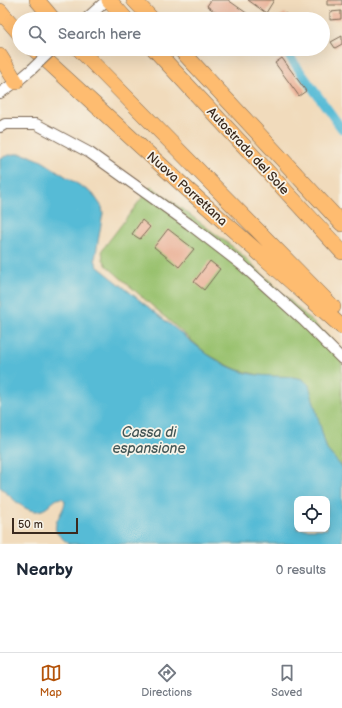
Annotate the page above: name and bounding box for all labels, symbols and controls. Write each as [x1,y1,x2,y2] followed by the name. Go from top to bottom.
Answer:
[12,12,330,56] search box
[26,23,48,45] icon: search
[58,25,141,44] text: Search here
[203,104,293,198] street label: Autostrada del Sole
[143,149,231,229] street label: Nuova Porrettana
[112,424,186,457] water label: Cassa di espansione
[294,496,330,532] map controls
[294,496,330,532] button: locate
[12,516,78,535] scale bar
[18,518,43,531] text: 50 m
[16,560,73,580] text: Nearby
[276,562,326,578] text: 0 results
[40,662,62,699] tab: Map
[141,662,192,699] tab: Directions
[271,662,302,699] tab: Saved

